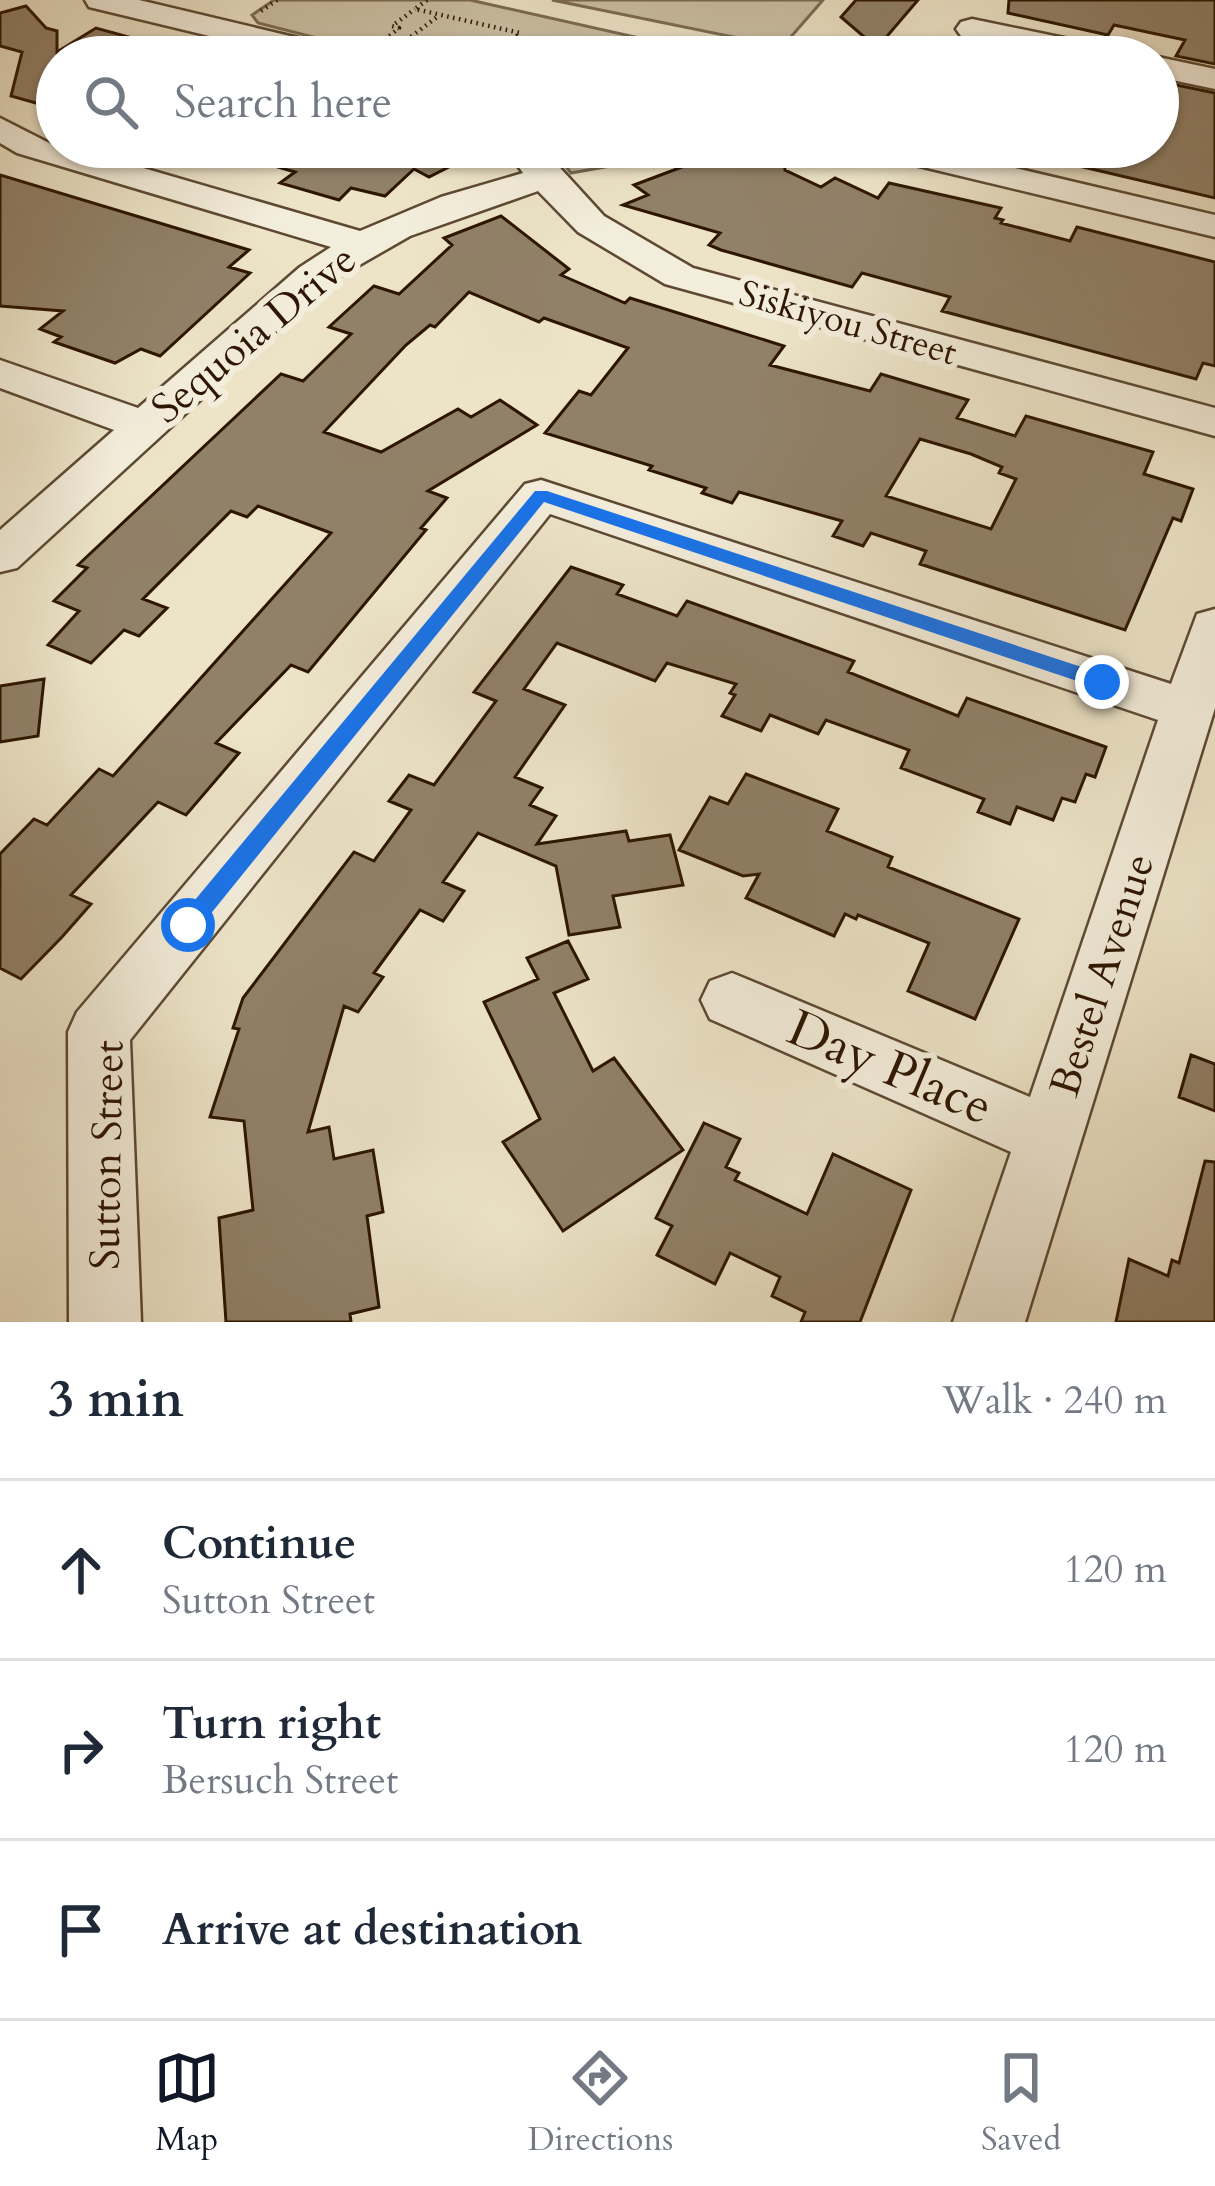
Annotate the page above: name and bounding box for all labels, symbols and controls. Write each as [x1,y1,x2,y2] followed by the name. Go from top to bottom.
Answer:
[36,36,1179,168] search box
[78,69,144,135] icon: search
[174,72,392,133] text: Search here
[139,231,369,437] street label: Sequoia Drive
[734,269,962,377] street label: Siskiyou Street
[1075,655,1129,709] route end
[1036,846,1168,1104] street label: Bestel Avenue
[161,898,215,952] route start
[777,994,1003,1142] street label: Day Place
[77,1040,137,1270] street label: Sutton Street
[48,1365,184,1435] text: 3 min
[942,1374,1167,1427] text: Walk · 240 m
[162,1513,356,1574] text: Continue
[48,1537,114,1603] icon: ahead
[1064,1543,1167,1596] text: 120 m
[162,1574,375,1627] text: Sutton Street
[162,1693,381,1754] text: Turn right
[48,1717,114,1783] icon: right
[1064,1723,1167,1776] text: 120 m
[162,1754,398,1807] text: Bersuch Street
[48,1897,114,1963] icon: arrive
[162,1899,582,1960] text: Arrive at destination
[154,2045,220,2162] tab: Map
[528,2045,673,2162] tab: Directions
[981,2045,1061,2162] tab: Saved

